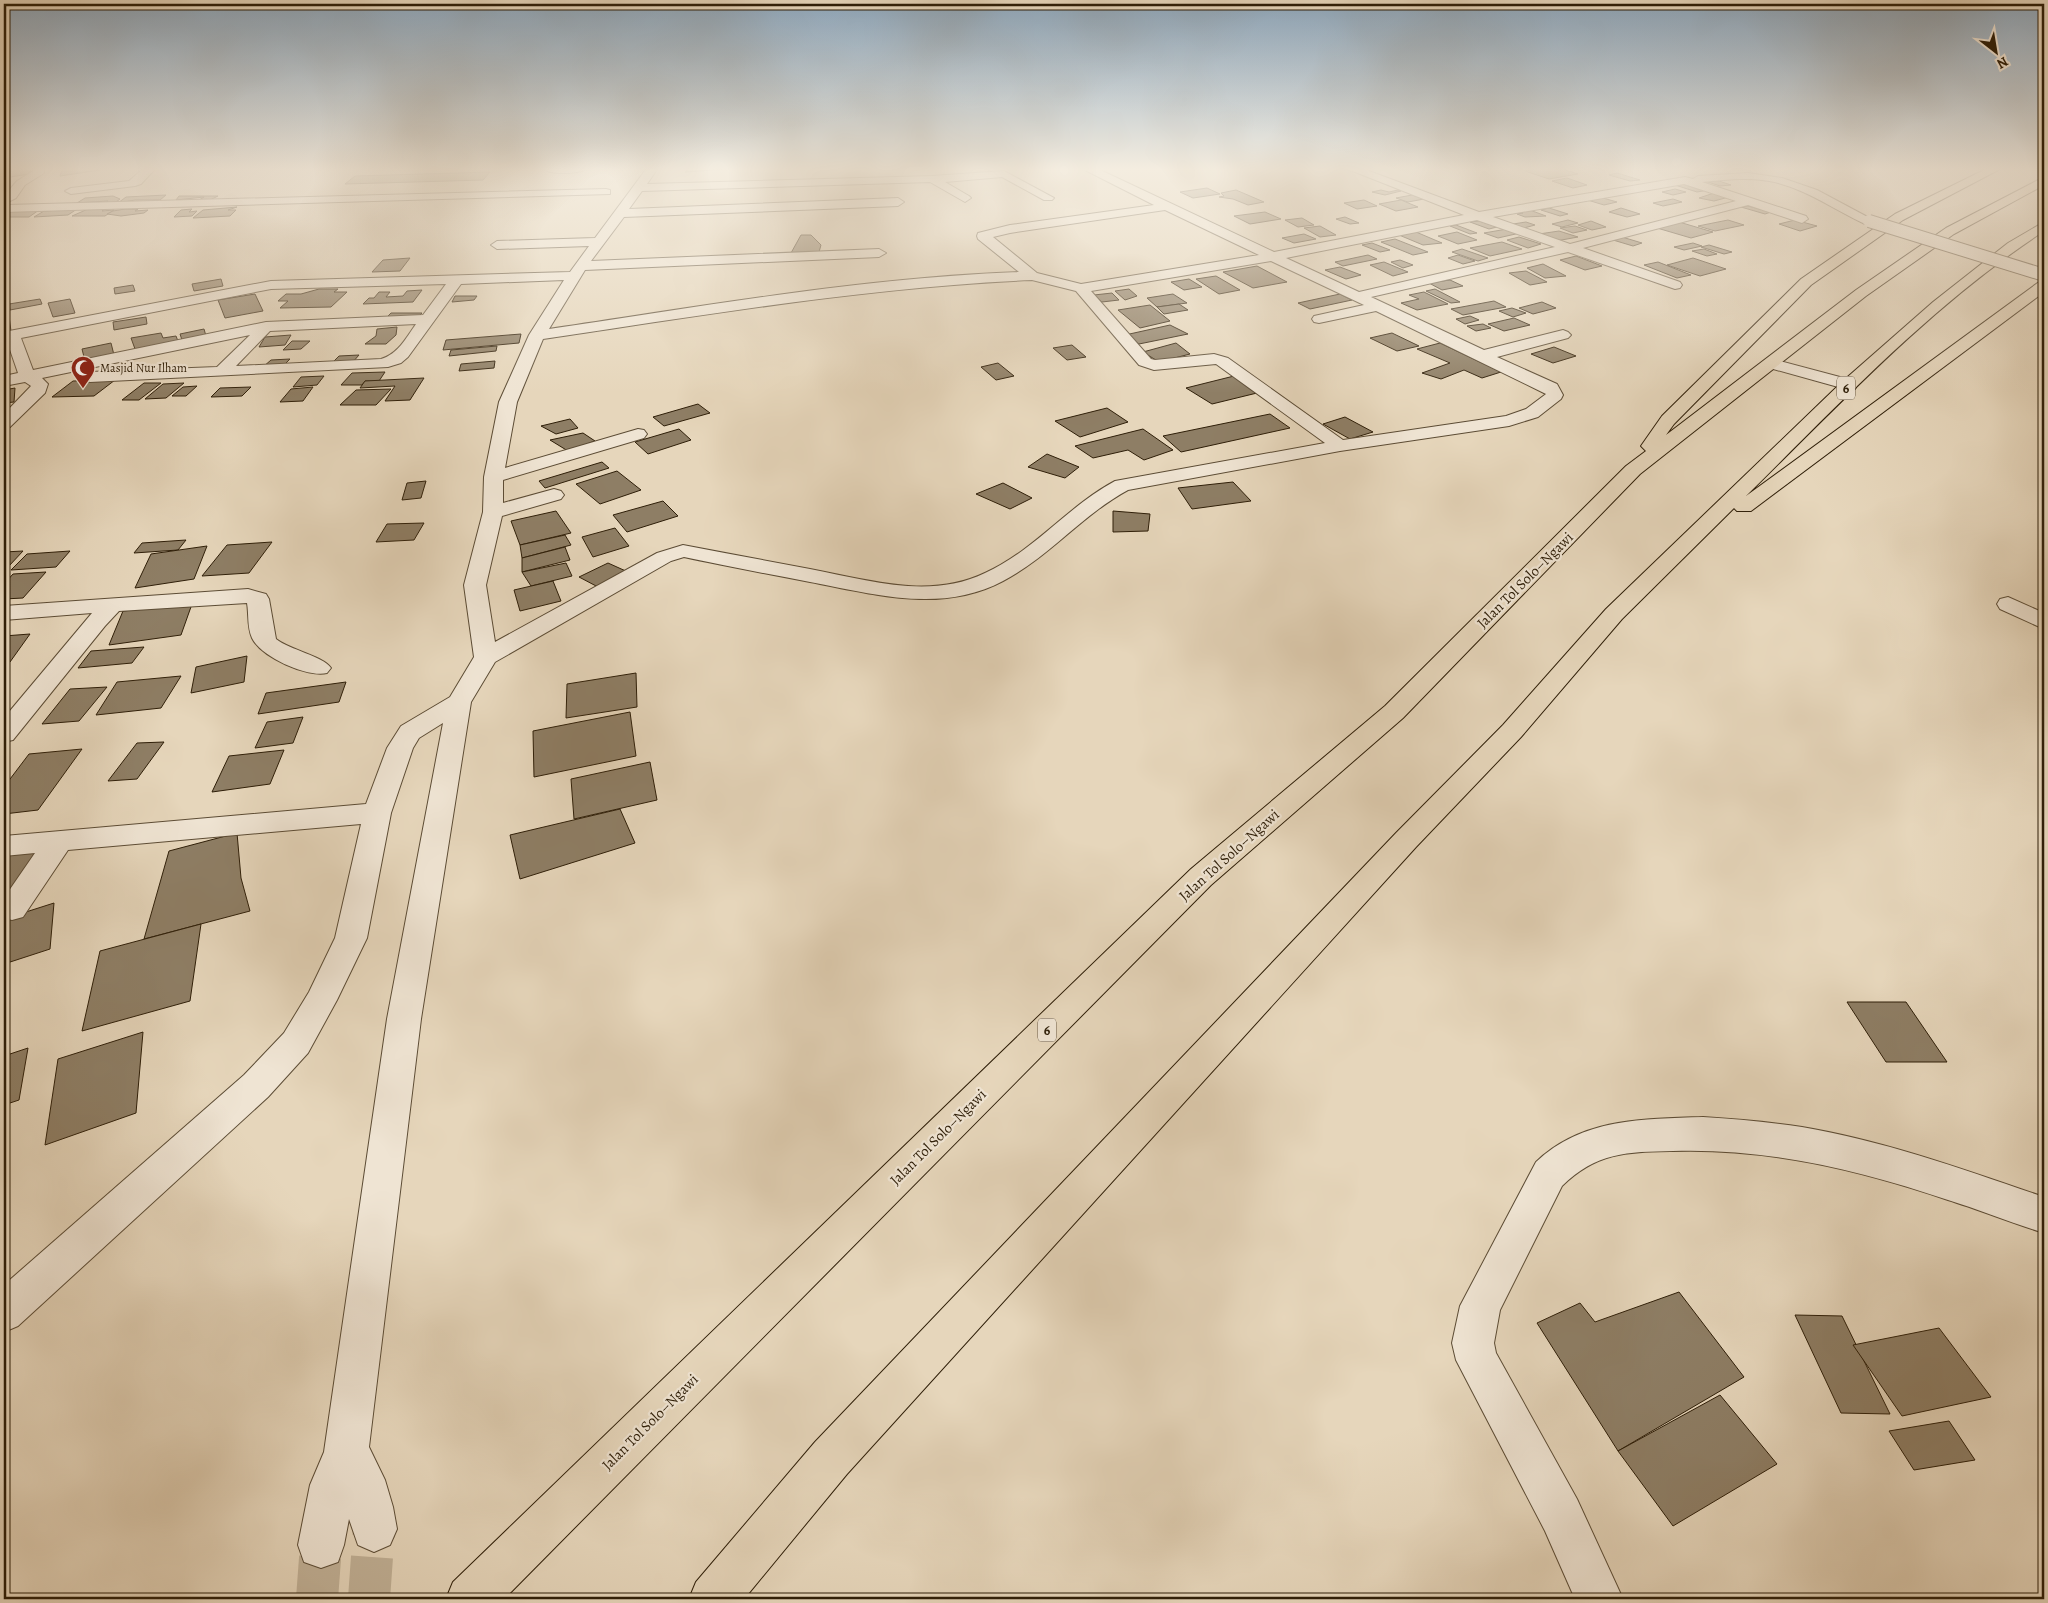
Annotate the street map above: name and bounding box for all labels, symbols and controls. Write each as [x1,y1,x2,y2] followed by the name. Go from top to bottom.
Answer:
[1970,28,2020,78] north arrow
[1993,52,2012,73] text: N
[70,355,96,389] mosque icon: Masjid Nur Ilham
[100,360,187,376] place label: Masjid Nur Ilham
[1837,376,1855,399] road number: 6
[1472,527,1578,633] street label: Jalan Tol Solo–Ngawi
[1174,804,1284,906] street label: Jalan Tol Solo–Ngawi
[1038,1018,1056,1042] road number: 6
[885,1084,991,1190] street label: Jalan Tol Solo–Ngawi
[597,1369,703,1475] street label: Jalan Tol Solo–Ngawi

